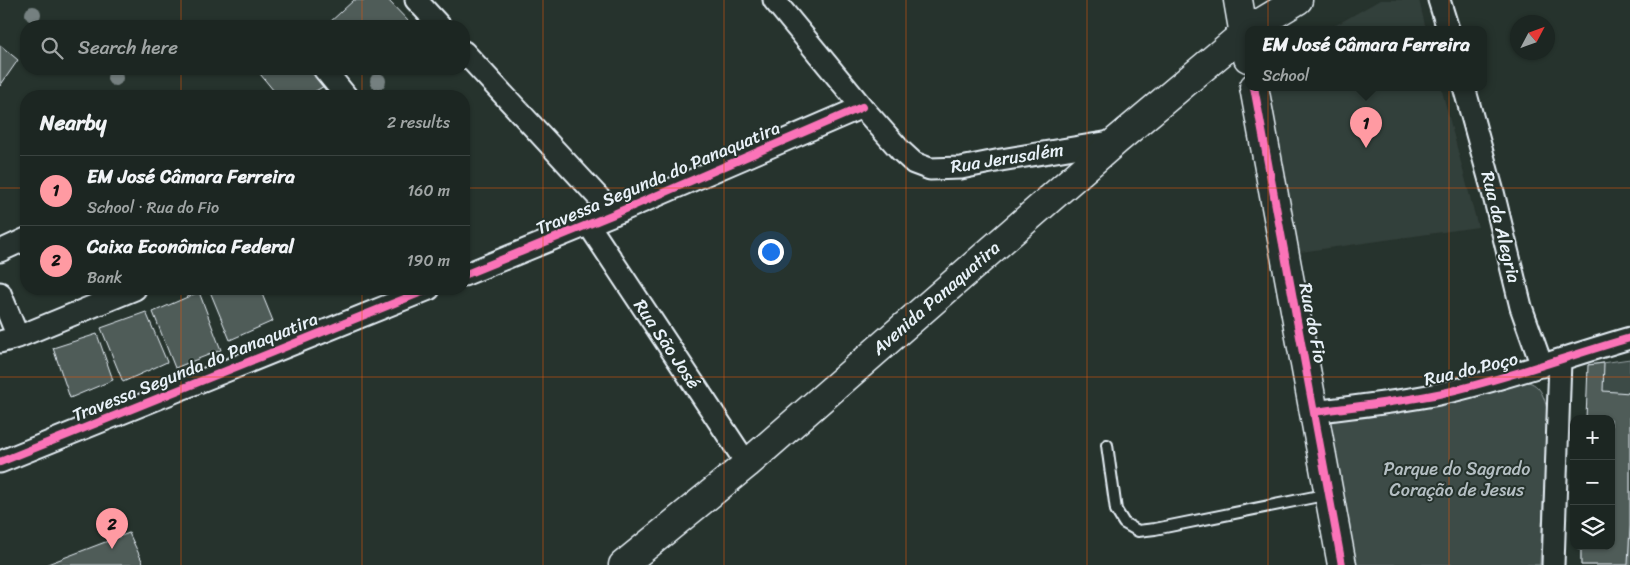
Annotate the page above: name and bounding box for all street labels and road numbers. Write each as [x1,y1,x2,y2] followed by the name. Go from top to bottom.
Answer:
[531,112,785,244] street label: Travessa Segunda do Panaquatira
[948,133,1066,183] street label: Rua Jerusalém
[1472,168,1530,286] street label: Rua da Alegria
[864,233,1008,364] street label: Avenida Panaquatira
[1290,280,1336,366] street label: Rua do Fio
[625,292,709,396] street label: Rua São José
[67,303,323,431] street label: Travessa Segunda do Panaquatira
[1421,343,1521,395] street label: Rua do Poço

